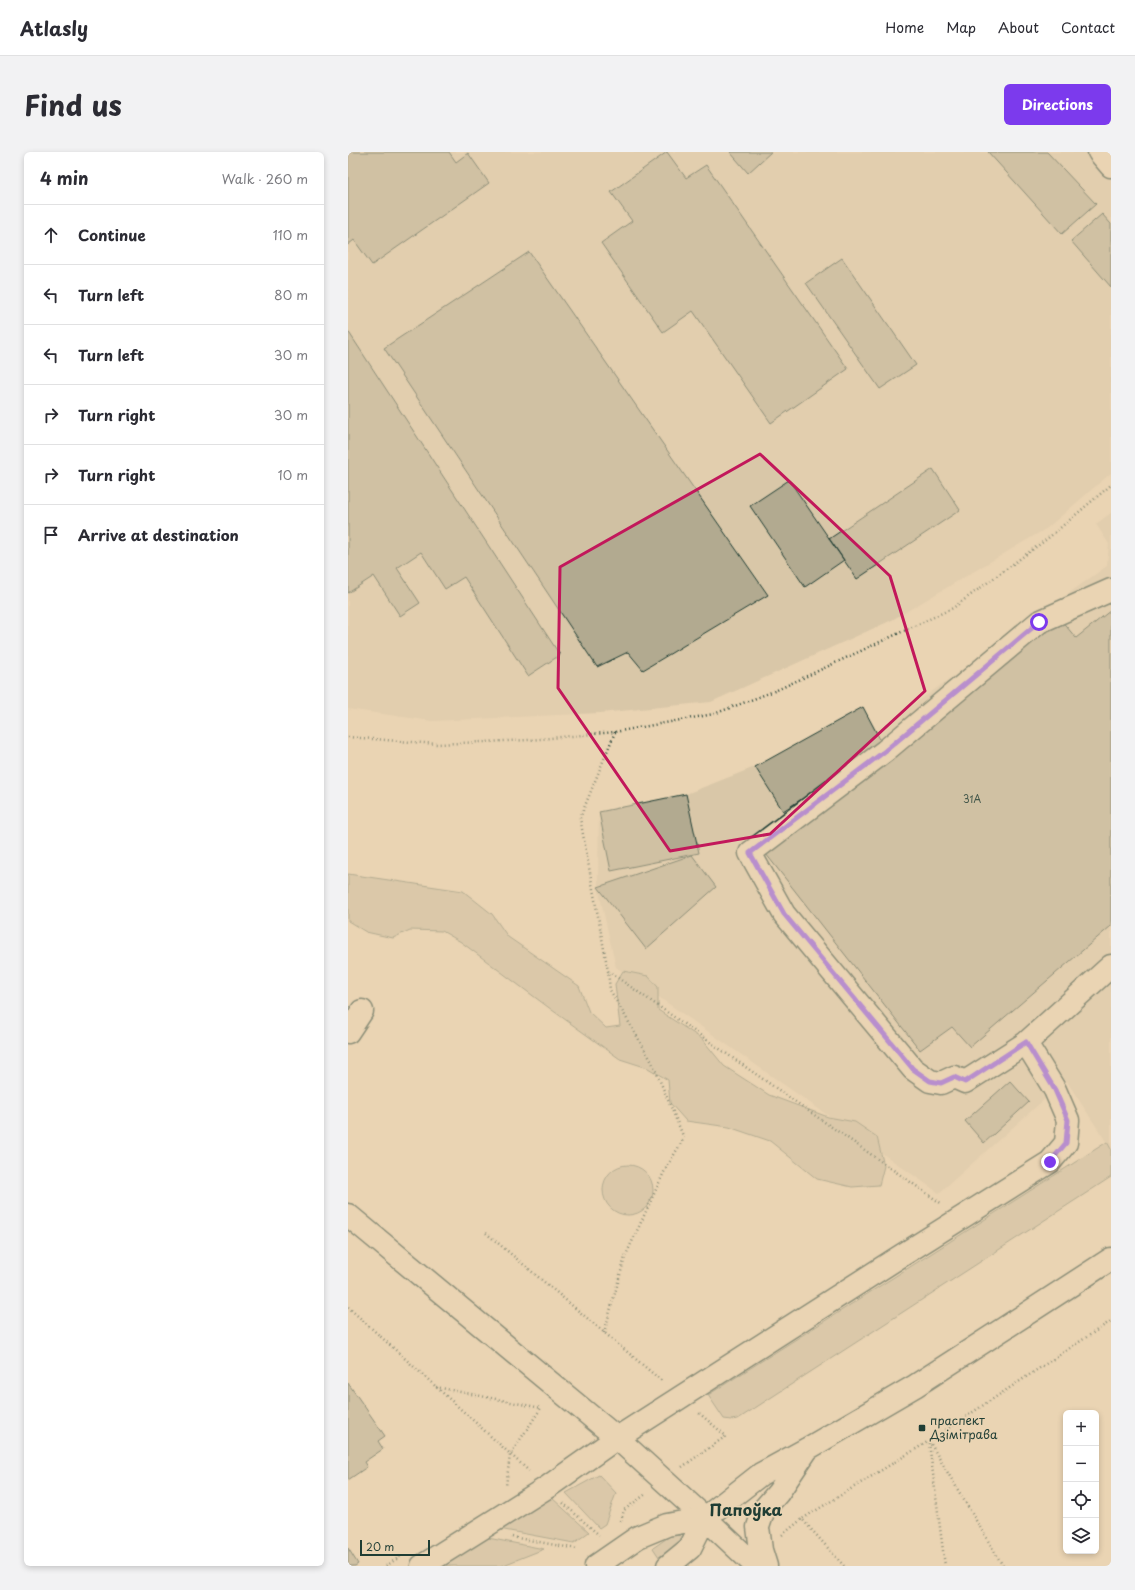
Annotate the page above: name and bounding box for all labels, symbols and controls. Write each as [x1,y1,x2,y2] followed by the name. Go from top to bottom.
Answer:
[20,14,88,42] text: Atlasly
[885,17,924,38] text: Home
[946,17,976,38] text: Map
[998,17,1039,38] text: About
[1061,17,1115,38] text: Contact
[24,83,122,126] text: Find us
[1004,84,1111,125] button: Directions
[40,165,88,191] text: 4 min
[222,169,308,188] text: Walk · 260 m
[78,223,146,246] text: Continue
[40,224,62,246] icon: ahead
[273,225,308,244] text: 110 m
[78,283,144,306] text: Turn left
[40,284,62,306] icon: left
[274,285,308,304] text: 80 m
[78,343,144,366] text: Turn left
[40,344,62,366] icon: left
[274,345,308,364] text: 30 m
[78,403,155,426] text: Turn right
[40,404,62,426] icon: right
[274,405,308,424] text: 30 m
[78,463,155,486] text: Turn right
[40,464,62,486] icon: right
[278,465,308,484] text: 10 m
[78,523,239,546] text: Arrive at destination
[40,524,62,546] icon: arrive
[1030,613,1048,631] route start
[963,791,981,806] house number: 31А
[1041,1153,1059,1171] route end
[1063,1410,1099,1554] map controls
[1063,1410,1099,1446] button: +
[929,1411,998,1443] place label: праспект Дзімітрава
[917,1423,927,1433] marker: праспект Дзімітрава
[1063,1446,1099,1482] button: −
[1063,1482,1099,1518] button: locate
[710,1497,783,1521] district label: Папоўка
[1063,1518,1099,1554] button: layers
[360,1538,430,1557] scale bar
[366,1538,394,1555] text: 20 m

